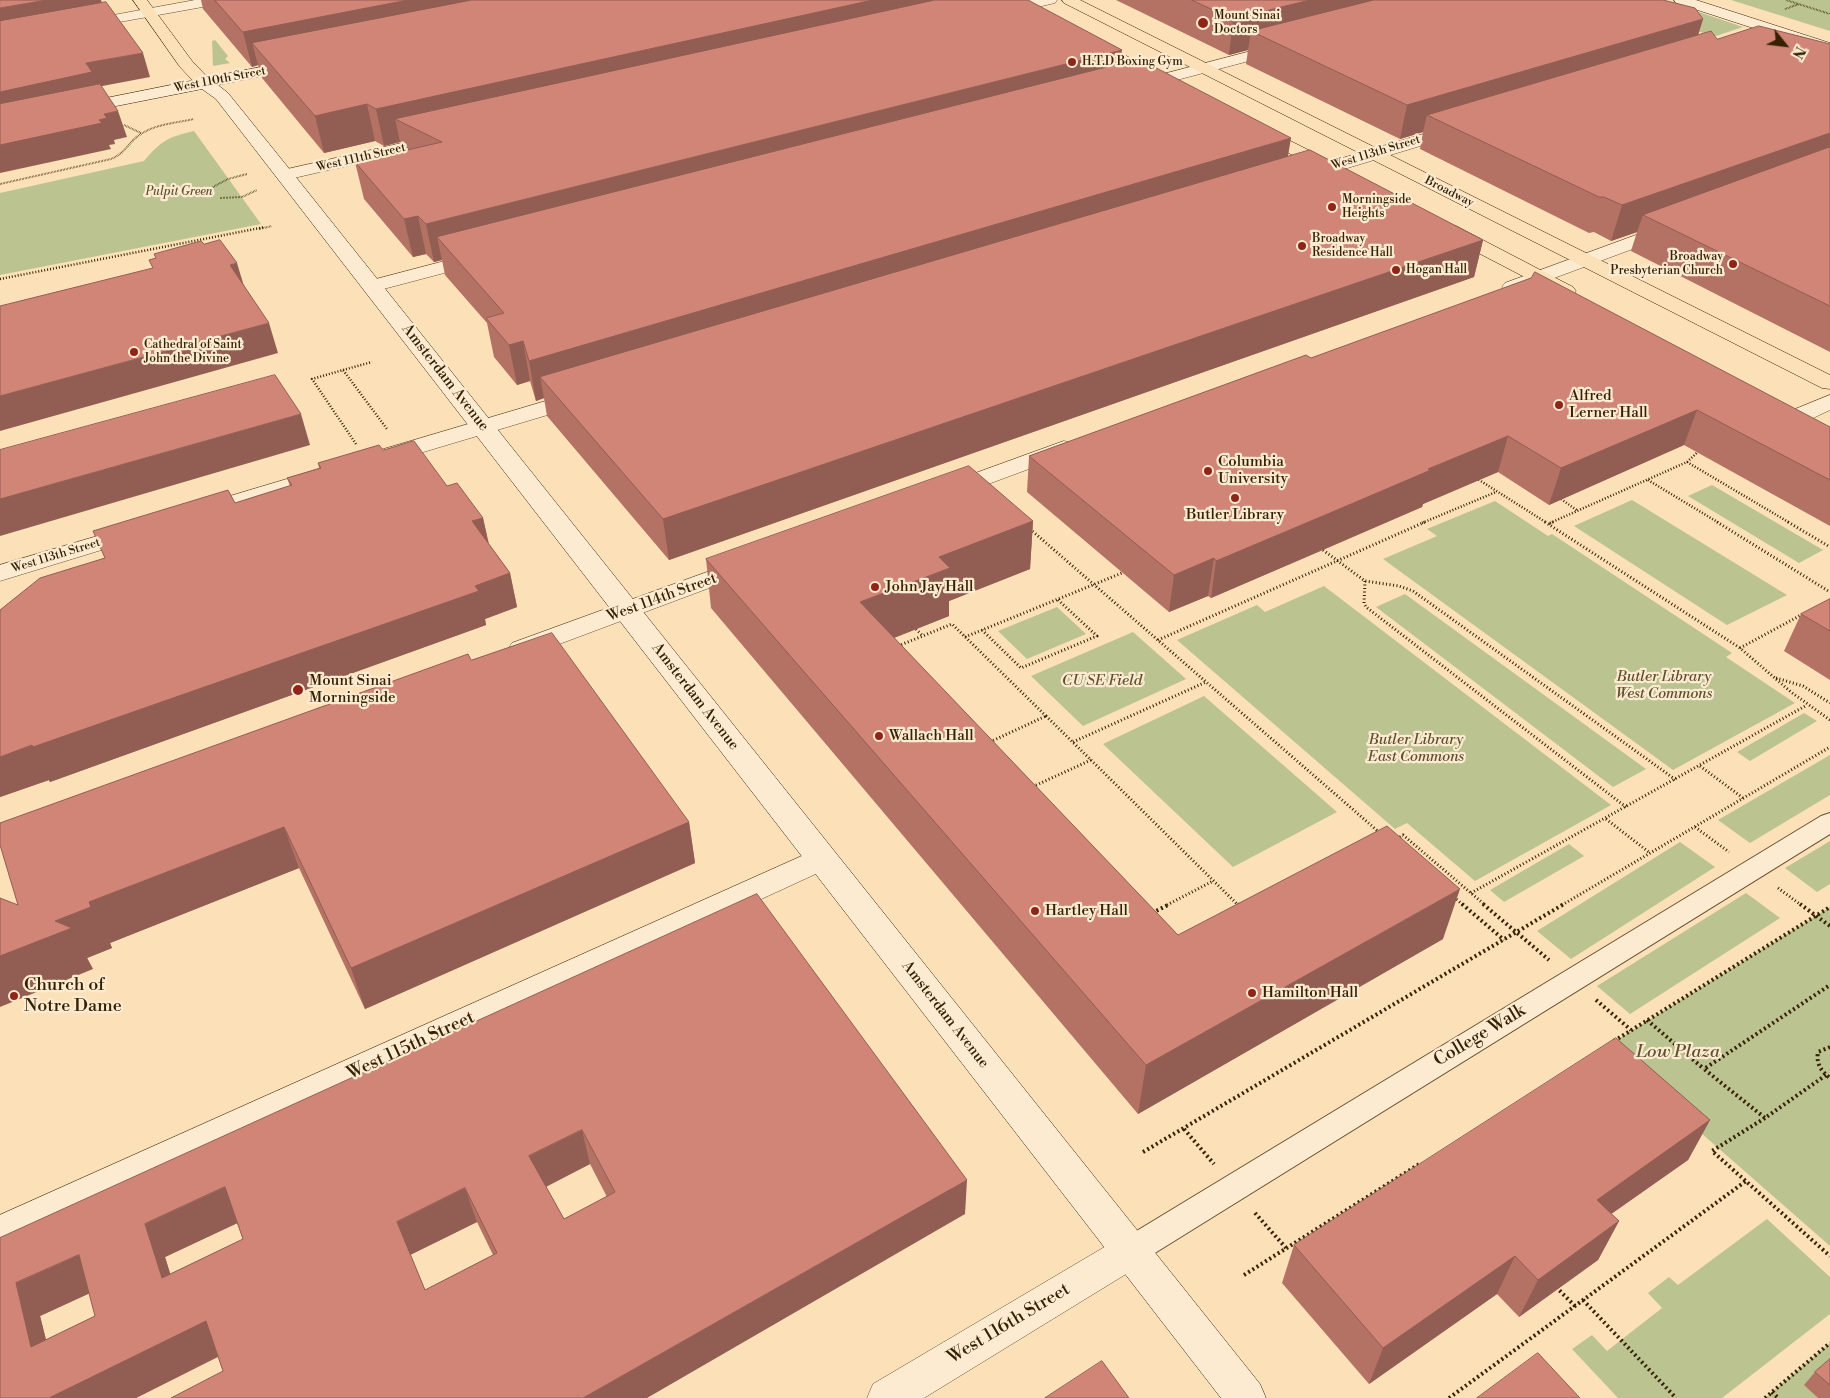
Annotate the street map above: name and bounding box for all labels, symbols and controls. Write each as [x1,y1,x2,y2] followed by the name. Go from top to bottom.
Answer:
[1214,9,1280,37] place label: Mount Sinai Doctors
[1196,16,1210,30] marker: Mount Sinai Doctors
[1760,20,1810,70] north arrow
[1788,43,1809,61] text: N
[1082,55,1183,69] place label: H.T.D Boxing Gym
[1066,56,1078,68] marker: H.T.D Boxing Gym
[173,64,267,96] street label: West 110th Street
[1330,133,1422,173] street label: West 113th Street
[315,141,407,175] street label: West 111th Street
[1422,173,1476,211] street label: Broadway
[145,185,213,199] park label: Pulpit Green
[1342,193,1411,221] place label: Morningside Heights
[1326,201,1338,213] marker: Morningside Heights
[1312,232,1393,260] place label: Broadway Residence Hall
[1296,240,1308,252] marker: Broadway Residence Hall
[1610,250,1723,278] place label: Broadway Presbyterian Church
[1727,258,1739,270] marker: Broadway Presbyterian Church
[1406,263,1467,277] place label: Hogan Hall
[1390,264,1402,276] marker: Hogan Hall
[398,321,492,435] street label: Amsterdam Avenue
[144,338,242,366] place label: Cathedral of Saint John the Divine
[128,346,140,358] marker: Cathedral of Saint John the Divine
[1569,387,1648,422] place label: Alfred Lerner Hall
[1553,399,1565,411] marker: Alfred Lerner Hall
[1218,453,1288,488] place label: Columbia University
[1202,465,1214,477] marker: Columbia University
[1229,492,1241,504] marker: Butler Library
[1186,506,1284,524] place label: Butler Library
[10,536,102,576] street label: West 113th Street
[605,570,719,626] street label: West 114th Street
[885,578,974,596] place label: John Jay Hall
[869,581,881,593] marker: John Jay Hall
[648,640,742,754] street label: Amsterdam Avenue
[1616,668,1712,703] park label: Butler Library West Commons
[309,672,396,707] place label: Mount Sinai Morningside
[1062,672,1142,690] park label: CU SE Field
[291,683,305,697] marker: Mount Sinai Morningside
[889,727,974,745] place label: Wallach Hall
[873,730,885,742] marker: Wallach Hall
[1368,731,1464,766] park label: Butler Library East Commons
[1045,902,1128,920] place label: Hartley Hall
[1029,905,1041,917] marker: Hartley Hall
[898,958,992,1072] street label: Amsterdam Avenue
[24,975,122,1018] place label: Church of Notre Dame
[1262,984,1358,1002] place label: Hamilton Hall
[1246,987,1258,999] marker: Hamilton Hall
[8,990,20,1002] marker: Church of Notre Dame
[1430,1000,1530,1072] street label: College Walk
[344,1007,478,1085] street label: West 115th Street
[1636,1042,1720,1064] park label: Low Plaza
[944,1279,1074,1369] street label: West 116th Street

